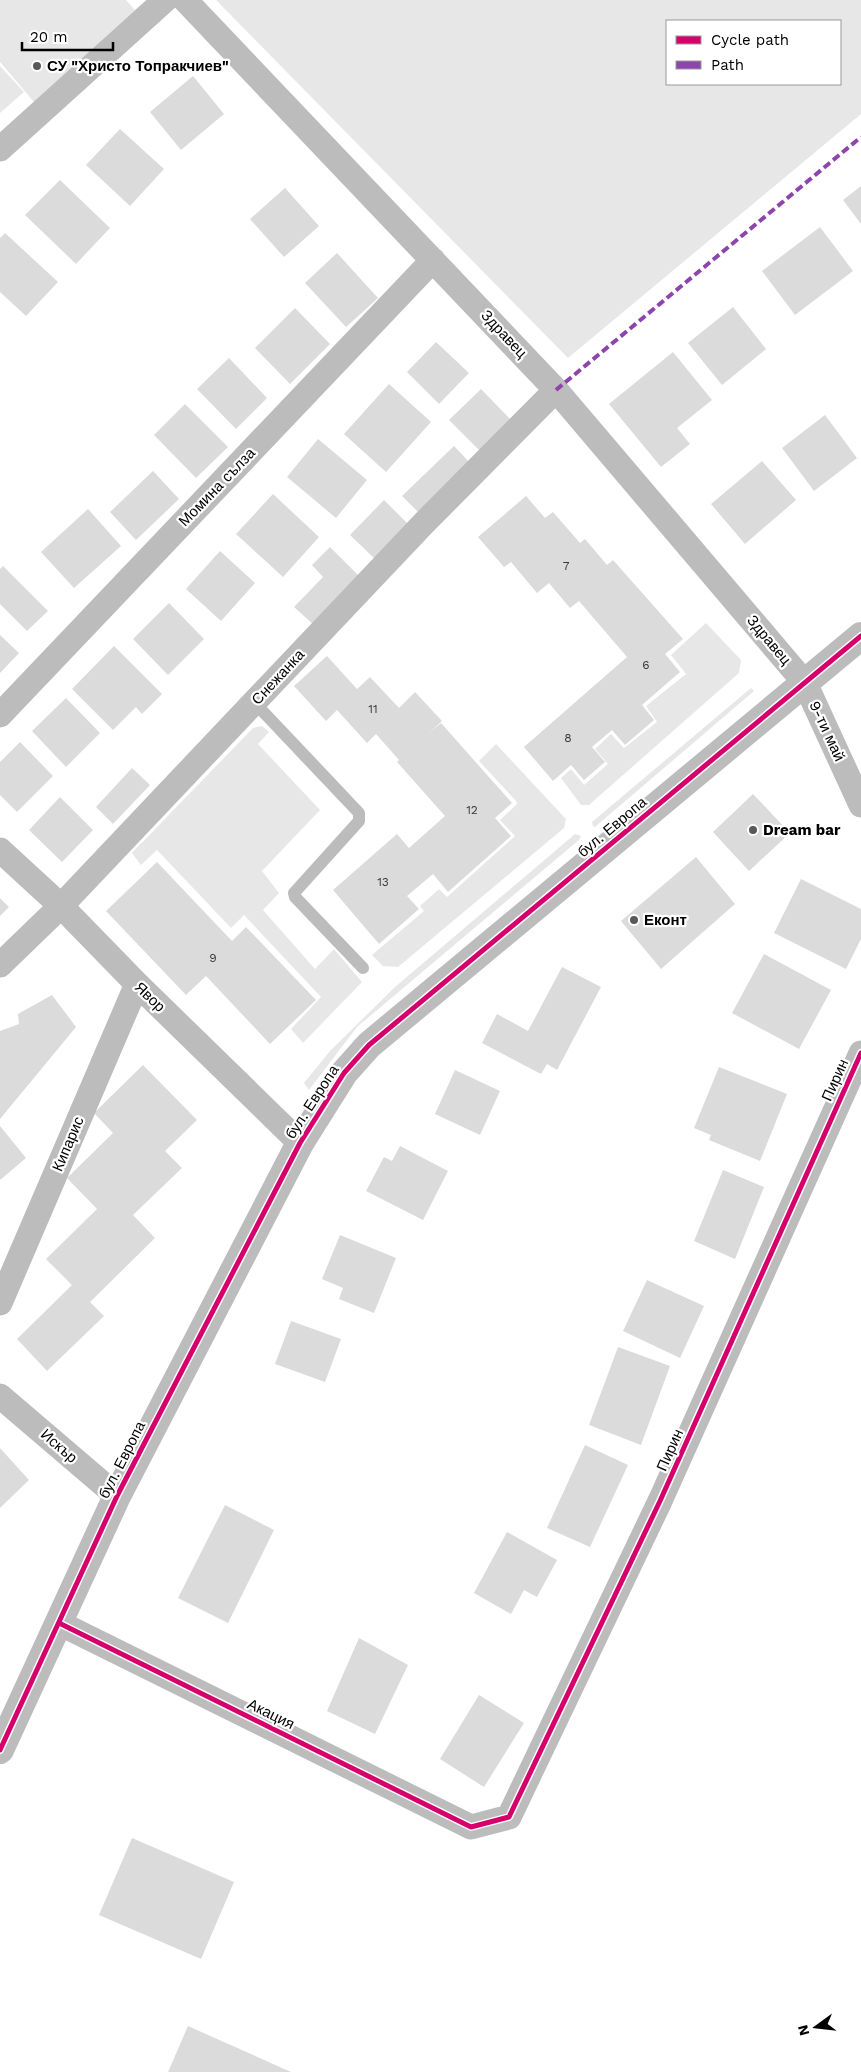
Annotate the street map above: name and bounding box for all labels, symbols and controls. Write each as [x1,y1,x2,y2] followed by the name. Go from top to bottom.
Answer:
[22,20,114,52] scale bar
[666,20,841,85] legend
[30,28,68,46] text: 20 m
[711,31,789,49] text: Cycle path
[711,56,744,74] text: Path
[47,57,229,75] place label: СУ "Христо Топракчиев"
[31,60,43,72] marker: СУ "Христо Топракчиев"
[477,306,531,362] street label: Здравец
[175,443,259,530] street label: Момина сълза
[563,559,570,573] house number: 7
[743,612,795,669] street label: Здравец
[248,645,309,708] street label: Снежанка
[642,658,650,672] house number: 6
[805,698,849,764] street label: 9-ти май
[368,702,378,716] house number: 11
[564,731,572,745] house number: 8
[574,793,651,861] street label: бул. Европа
[466,803,478,817] house number: 12
[763,821,841,839] place label: Dream bar
[747,824,759,836] marker: Dream bar
[377,875,389,889] house number: 13
[644,911,687,929] place label: Еконт
[628,914,640,926] marker: Еконт
[209,951,217,965] house number: 9
[131,978,169,1016] street label: Явор
[818,1056,852,1104] street label: Пирин
[281,1061,343,1142] street label: бул. Европа
[48,1113,88,1174] street label: Кипарис
[95,1418,149,1502] street label: бул. Европа
[37,1425,81,1467] street label: Искър
[653,1426,687,1474] street label: Пирин
[244,1695,298,1733] street label: Акация
[791,2002,841,2052] north arrow
[794,2023,813,2037] text: N

